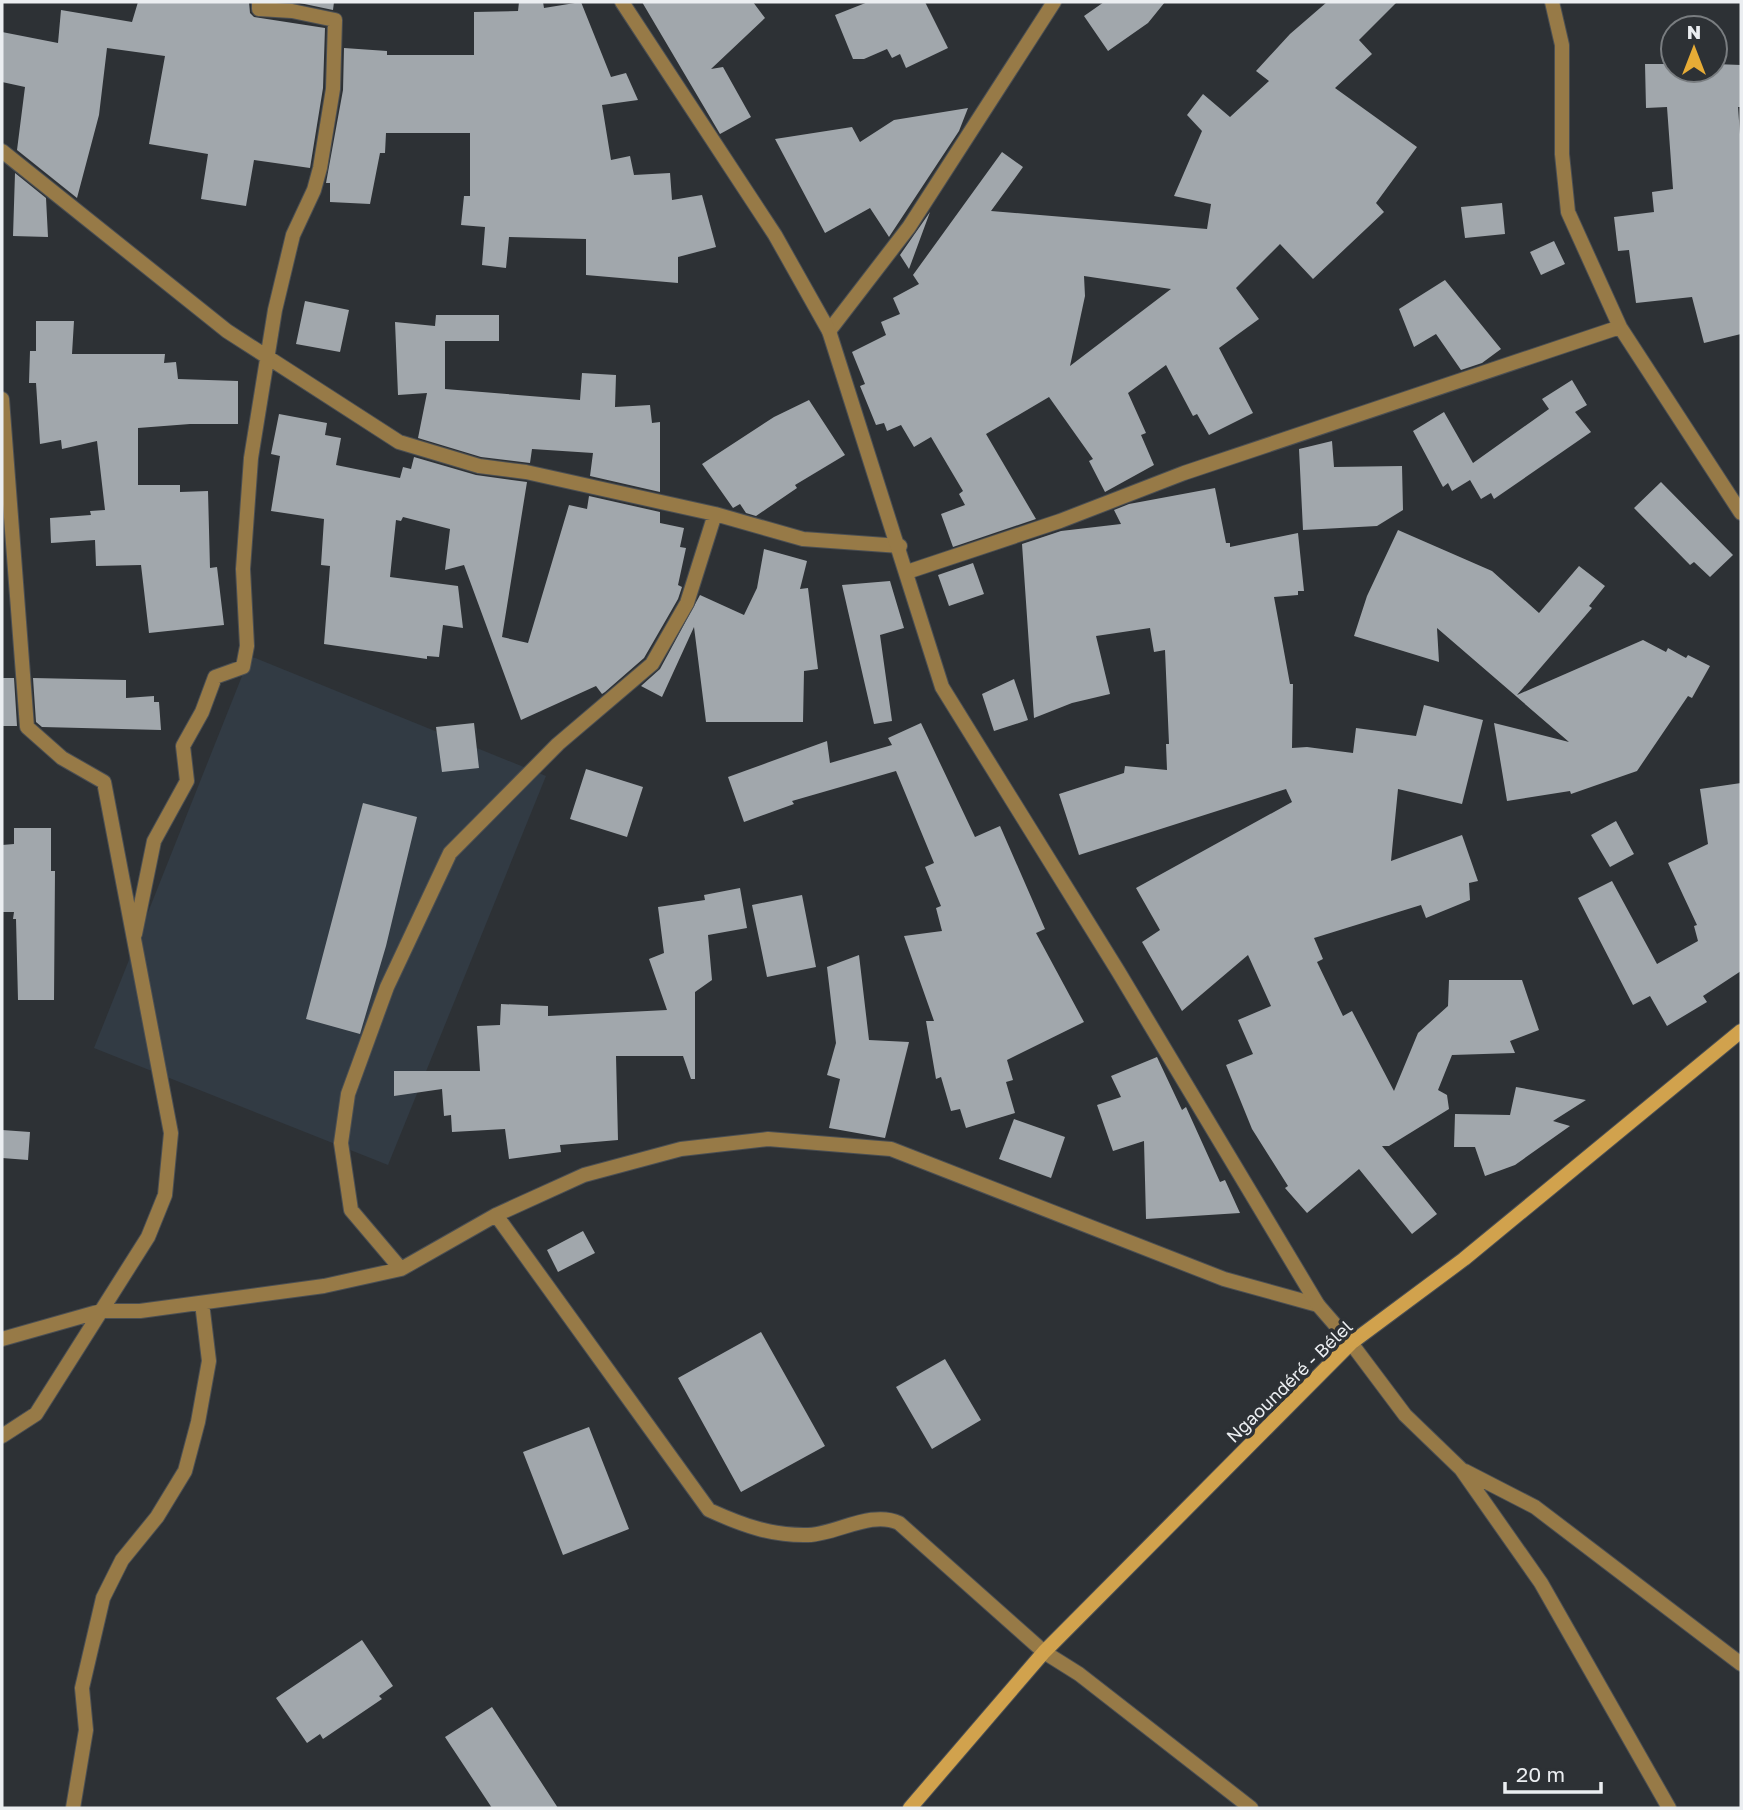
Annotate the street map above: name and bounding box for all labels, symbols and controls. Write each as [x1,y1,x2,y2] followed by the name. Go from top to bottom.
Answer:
[1659,14,1729,84] north arrow
[1687,20,1701,43] text: N
[1221,1315,1357,1447] street label: Ngaoundéré - Bélel
[1505,1750,1601,1794] scale bar
[1516,1761,1565,1787] text: 20 m

